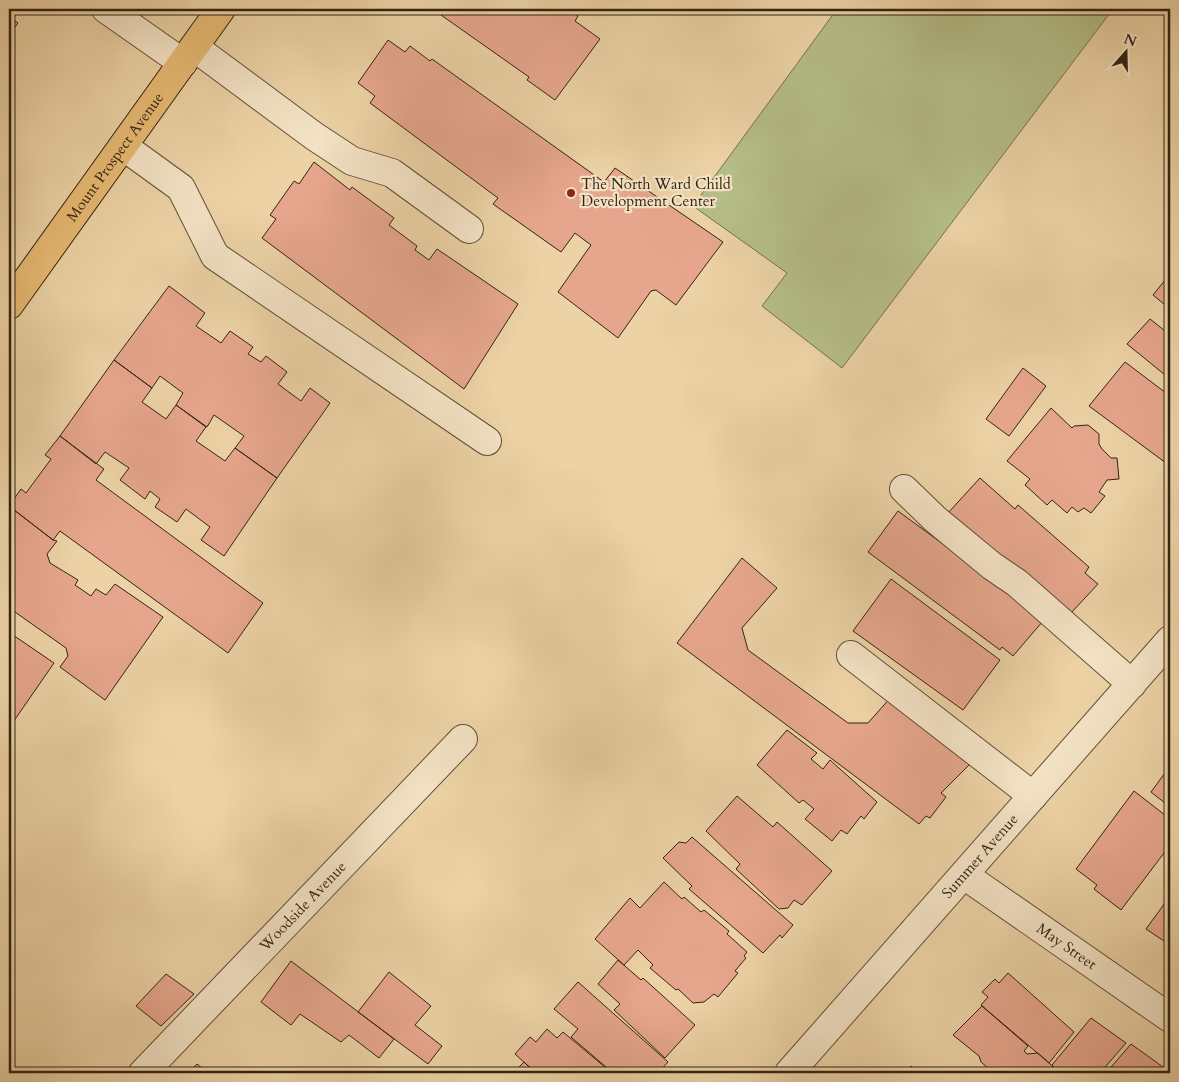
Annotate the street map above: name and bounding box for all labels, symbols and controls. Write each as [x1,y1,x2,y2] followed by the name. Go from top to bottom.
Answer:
[1102,28,1152,78] north arrow
[1121,29,1139,51] text: N
[62,88,168,226] street label: Mount Prospect Avenue
[581,174,731,211] place label: The North Ward Child Development Center
[565,187,577,199] marker: The North Ward Child Development Center
[937,809,1023,902] street label: Summer Avenue
[254,857,351,956] street label: Woodside Avenue
[1033,918,1101,974] street label: May Street

